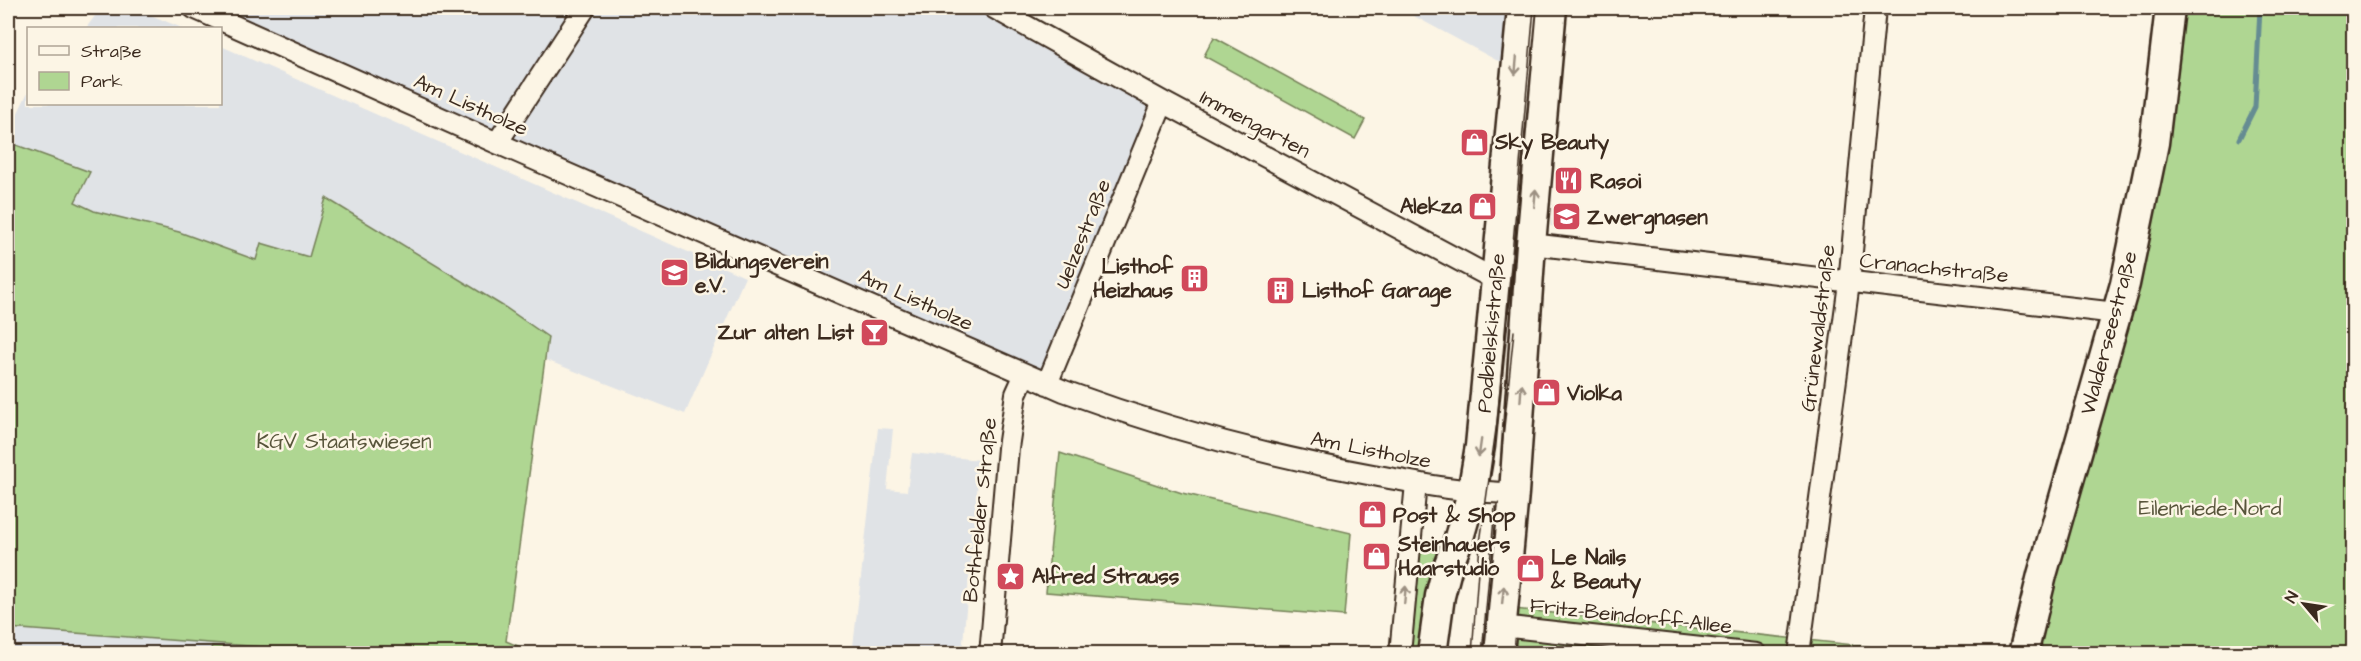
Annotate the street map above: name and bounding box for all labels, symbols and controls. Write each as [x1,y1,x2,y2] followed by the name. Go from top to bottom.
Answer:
[27,27,222,105] legend
[81,39,142,64] text: Straße
[1510,55,1521,75] one-way arrow
[409,67,533,143] street label: Am Listholze
[81,69,123,94] text: Park
[1194,83,1315,167] street label: Immengarten
[1458,126,1490,158] shop icon: Sky Beauty
[1494,128,1609,160] place label: Sky Beauty
[1553,165,1585,197] restaurant icon: Rasoi
[1590,167,1642,196] place label: Rasoi
[1048,175,1118,293] street label: Uelzestraße
[1530,189,1541,209] one-way arrow
[1467,190,1499,222] shop icon: Alekza
[1400,192,1462,221] place label: Alekza
[1550,201,1582,233] school or university icon: Zwergnasen
[1587,203,1708,234] place label: Zwergnasen
[1793,243,1843,413] street label: Grünewaldstraße
[1858,246,2010,290] street label: Cranachstraße
[695,247,829,300] place label: Bildungsverein e.V.
[2073,248,2145,418] street label: Walderseestraße
[1093,252,1174,305] place label: Listhof Heizhaus
[1470,252,1512,414] street label: Podbielskistraße
[658,257,690,289] school or university icon: Bildungsverein e.V.
[854,262,978,338] street label: Am Listholze
[1178,262,1210,294] building icon: Listhof Heizhaus
[1265,274,1297,306] building icon: Listhof Garage
[1302,276,1452,307] place label: Listhof Garage
[859,316,891,348] bar icon: Zur alten List
[717,318,855,347] place label: Zur alten List
[1530,377,1562,409] shop icon: Violka
[1566,379,1622,408] place label: Violka
[1516,383,1527,403] one-way arrow
[956,416,1004,604] street label: Bothfelder Straße
[1308,424,1434,476] street label: Am Listholze
[256,427,432,456] park label: KGV Staatswiesen
[1474,438,1485,457] one-way arrow
[2139,494,2282,523] park label: Eilenriede-Nord
[1356,499,1388,531] shop icon: Post & Shop
[1393,501,1516,531] place label: Post & Shop
[1397,530,1511,583] place label: Steinhauers Haarstudio
[1361,540,1393,572] shop icon: Steinhauers Haarstudio
[1550,543,1642,599] place label: Le Nails & Beauty
[1514,553,1546,585] shop icon: Le Nails & Beauty
[995,560,1027,592] place icon: Alfred Strauss
[1032,562,1180,591] place label: Alfred Strauss
[2274,574,2334,634] north arrow
[1400,586,1411,606] one-way arrow
[1498,586,1509,606] one-way arrow
[2280,587,2304,607] text: N
[1528,591,1734,641] street label: Fritz-Beindorff-Allee

